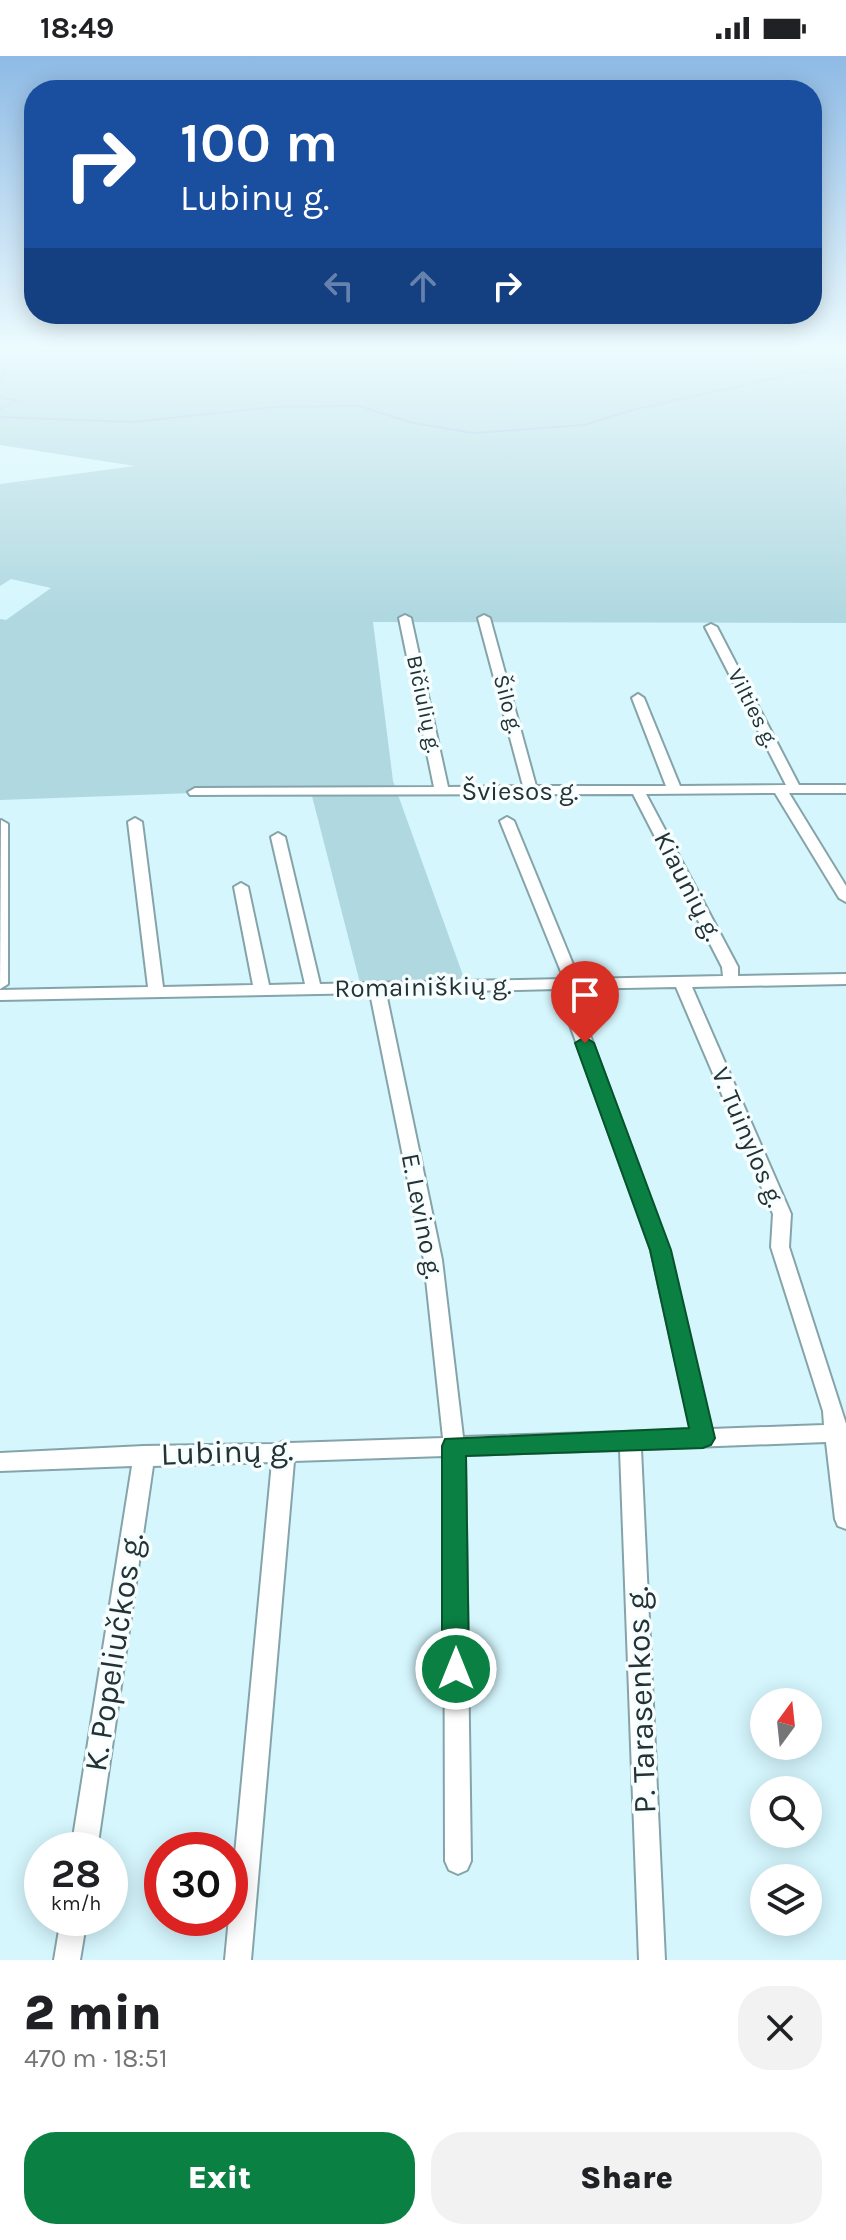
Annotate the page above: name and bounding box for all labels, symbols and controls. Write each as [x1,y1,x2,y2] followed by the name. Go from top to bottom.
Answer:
[40,10,114,46] text: 18:49
[180,110,338,175] text: 100 m
[48,112,152,216] icon: right
[180,177,330,219] text: Lubinų g.
[317,264,361,308] icon: left
[401,264,445,308] icon: ahead
[485,264,529,308] icon: right
[401,653,447,755] street label: Bičiulių g.
[722,665,784,752] street label: Vilties g.
[488,672,529,736] street label: Šilo g.
[462,775,578,807] street label: Šviesos g.
[647,826,729,946] street label: Kiaunių g.
[551,961,619,1043] pin
[334,970,512,1004] street label: Romainiškių g.
[563,973,607,1017] icon: arrive
[705,1063,791,1211] street label: V. Tuinylos g.
[395,1151,449,1281] street label: E. Levino g.
[160,1431,294,1473] street label: Lubinų g.
[77,1530,151,1774] street label: K. Popeliučkos g.
[619,1586,663,1814] street label: P. Tarasenkos g.
[414,1627,498,1711] position arrow
[750,1688,822,1760] north arrow
[750,1688,822,1936] map controls
[750,1776,822,1848] button: search
[144,1832,248,1936] speed limit sign: 30
[51,1850,101,1897] text: 28
[750,1864,822,1936] button: layers
[51,1892,101,1915] text: km/h
[24,1985,162,2041] text: 2 min
[738,1986,822,2070] button: close
[24,2043,167,2074] text: 470 m · 18:51
[24,2132,415,2224] button: Exit
[431,2132,822,2224] button: Share

